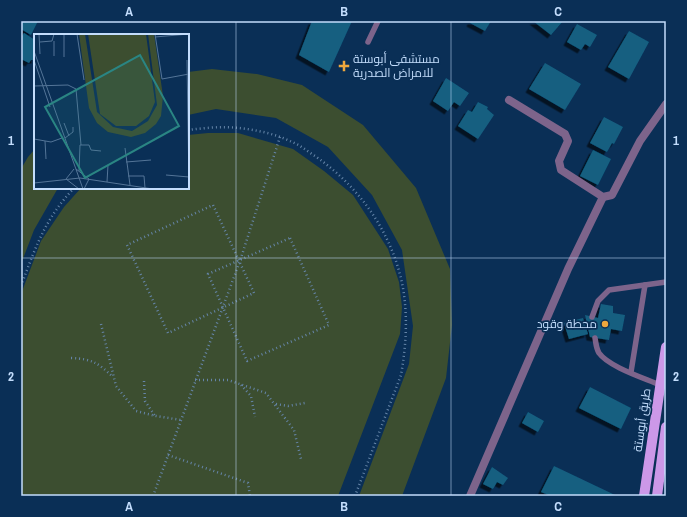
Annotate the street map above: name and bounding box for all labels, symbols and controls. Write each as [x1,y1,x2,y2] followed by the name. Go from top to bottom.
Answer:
[125,3,133,20] text: A
[340,3,348,20] text: B
[554,3,562,20] text: C
[34,34,189,189] inset map
[353,51,440,81] place label: مستشفى أبوستة للامراض الصدرية
[338,60,350,72] marker: مستشفى أبوستة للامراض الصدرية
[8,132,14,149] text: 1
[673,132,679,149] text: 1
[537,316,597,332] place label: محطة وقود
[600,319,610,329] marker: محطة وقود
[8,368,14,385] text: 2
[673,368,679,385] text: 2
[630,387,654,453] street label: طريق أبوستة
[125,498,133,515] text: A
[340,498,348,515] text: B
[554,498,562,515] text: C

